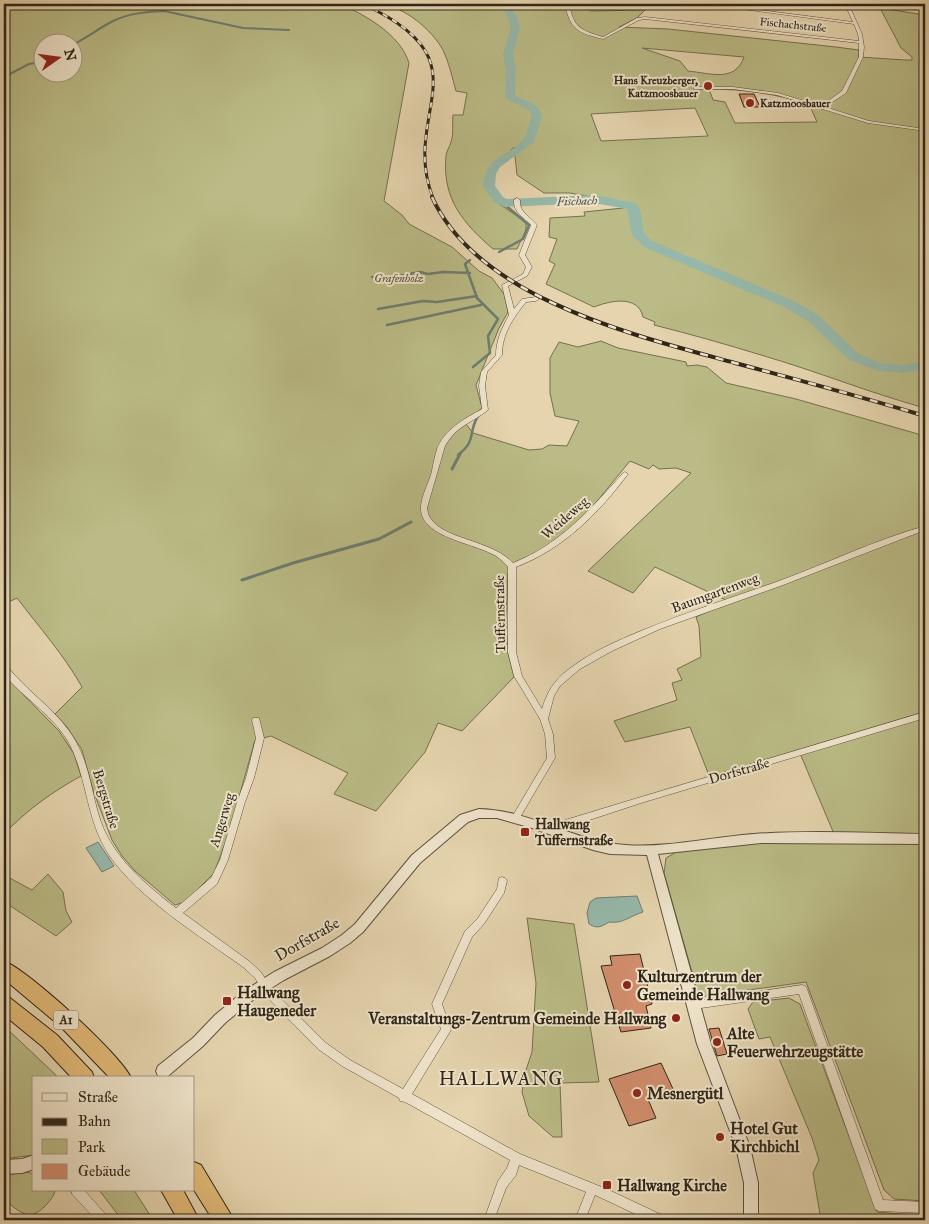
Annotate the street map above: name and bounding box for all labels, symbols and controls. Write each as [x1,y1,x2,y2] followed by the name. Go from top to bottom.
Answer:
[759,15,828,35] street label: Fischachstraße
[32,32,82,82] north arrow
[60,47,80,63] text: N
[614,74,699,100] place label: Hans Kreuzberger, Katzmoosbauer
[702,80,714,92] marker: Hans Kreuzberger, Katzmoosbauer
[744,97,756,109] marker: Katzmoosbauer
[760,97,831,110] place label: Katzmoosbauer
[555,193,598,209] water label: Fischach
[374,272,424,285] park label: Grafenholz
[538,493,592,543] street label: Weideweg
[669,569,761,617] street label: Baumgartenweg
[491,575,509,653] street label: Tuffernstraße
[707,754,772,788] street label: Dorfstraße
[89,767,123,831] street label: Bergstraße
[205,790,238,850] street label: Angerweg
[534,816,613,849] place label: Hallwang Tuffernstraße
[519,826,531,838] marker: Hallwang Tuffernstraße
[271,913,343,965] street label: Dorfstraße
[637,967,770,1005] place label: Kulturzentrum der Gemeinde Hallwang
[621,979,633,991] marker: Kulturzentrum der Gemeinde Hallwang
[237,983,317,1021] place label: Hallwang Haugeneder
[221,995,233,1007] marker: Hallwang Haugeneder
[367,1009,667,1029] place label: Veranstaltungs-Zentrum Gemeinde Hallwang
[54,1010,78,1030] road number: A1
[670,1012,682,1024] marker: Veranstaltungs-Zentrum Gemeinde Hallwang
[726,1024,864,1062] place label: Alte Feuerwehrzeugstätte
[711,1036,723,1048] marker: Alte Feuerwehrzeugstätte
[439,1067,563,1090] district label: HALLWANG
[32,1076,195,1192] legend
[647,1084,724,1104] place label: Mesnergütl
[631,1087,643,1099] marker: Mesnergütl
[78,1088,118,1106] text: Straße
[78,1112,111,1130] text: Bahn
[730,1119,800,1156] place label: Hotel Gut Kirchbichl
[714,1131,726,1143] marker: Hotel Gut Kirchbichl
[78,1138,105,1156] text: Park
[78,1162,131,1180] text: Gebäude
[617,1176,727,1196] place label: Hallwang Kirche
[601,1179,613,1191] marker: Hallwang Kirche

